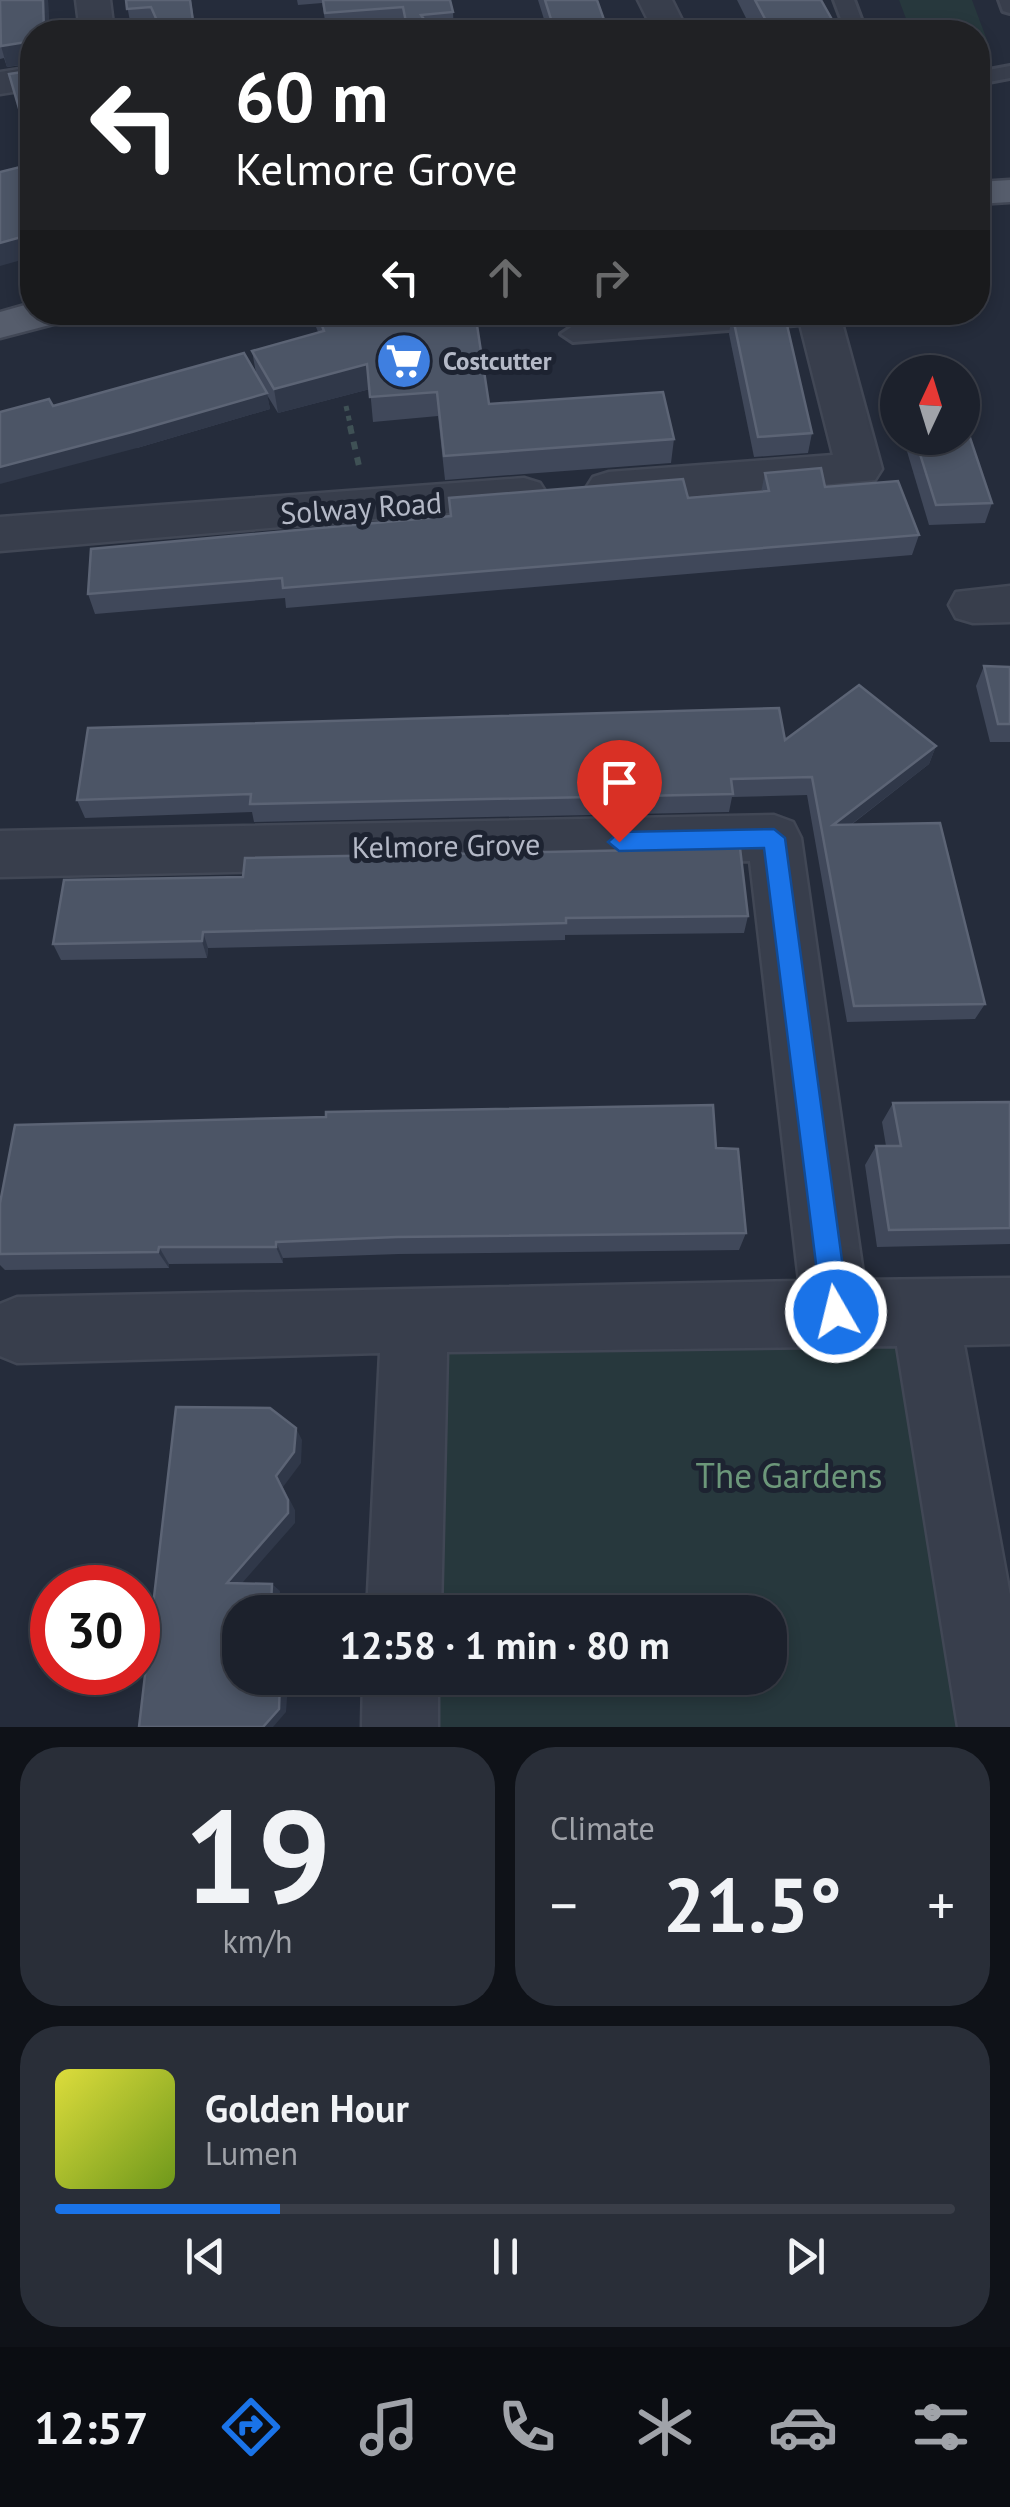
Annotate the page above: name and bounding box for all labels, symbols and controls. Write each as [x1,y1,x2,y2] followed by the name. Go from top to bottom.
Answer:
[235,51,388,141] text: 60 m
[70,60,200,190] icon: left
[235,139,518,197] text: Kelmore Grove
[373,250,428,305] icon: left
[478,250,533,305] icon: ahead
[583,250,638,305] icon: right
[374,331,434,391] supermarket icon: Costcutter
[443,345,552,377] place label: Costcutter
[880,355,980,455] north arrow
[880,355,980,455] map controls
[279,482,443,532] street label: Solway Road
[577,740,662,843] pin
[592,755,647,810] icon: arrive
[351,824,541,866] street label: Kelmore Grove
[784,1260,888,1364] position arrow
[696,1452,882,1498] park label: The Gardens
[30,1565,160,1695] speed limit sign: 30
[339,1620,670,1669] text: 12:58 · 1 min · 80 m
[184,1771,331,1939] text: 19
[550,1807,655,1849] text: Climate
[663,1856,842,1953] text: 21.5°
[550,1869,578,1940] text: −
[927,1869,955,1940] text: +
[222,1920,293,1962] text: km/h
[205,2083,409,2132] text: Golden Hour
[205,2132,298,2174] text: Lumen
[178,2229,233,2284] icon: previous
[478,2229,533,2284] icon: pause
[778,2229,833,2284] icon: next
[216,2392,286,2462] icon: directions
[354,2392,424,2462] icon: music
[492,2392,562,2462] icon: phone
[630,2392,700,2462] icon: climate
[768,2392,838,2462] icon: car
[906,2392,976,2462] icon: filters
[34,2398,148,2456] text: 12:57

